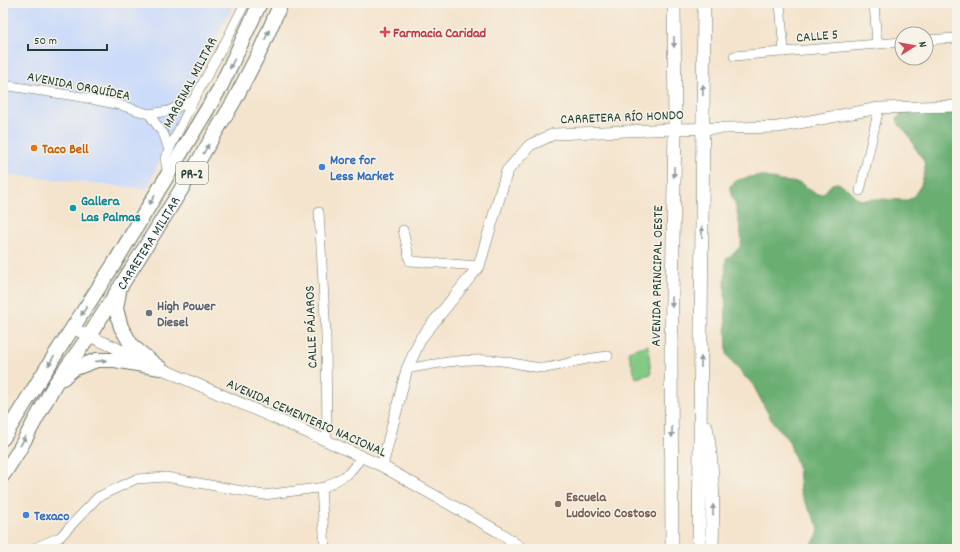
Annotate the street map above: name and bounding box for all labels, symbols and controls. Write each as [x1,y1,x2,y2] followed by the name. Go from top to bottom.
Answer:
[393,24,487,44] place label: Farmacia Caridad
[795,25,839,49] street label: CALLE 5
[28,26,107,52] scale bar
[894,26,934,66] north arrow
[380,27,390,37] marker: Farmacia Caridad
[264,29,270,40] one-way arrow
[34,33,57,50] text: 50 m
[158,34,223,132] street label: MARGINAL MILITAR
[671,36,677,49] one-way arrow
[913,40,930,49] text: N
[229,58,235,70] one-way arrow
[25,67,132,107] street label: AVENIDA ORQUÍDEA
[700,83,706,96] one-way arrow
[560,106,684,130] street label: CARRETERA RÍO HONDO
[42,140,89,160] place label: Taco Bell
[29,143,39,153] marker: Taco Bell
[202,143,209,155] one-way arrow
[330,151,395,187] place label: More for Less Market
[176,162,208,184] road number: PR-2
[317,162,327,172] marker: More for Less Market
[671,166,677,179] one-way arrow
[81,192,141,228] place label: Gallera Las Palmas
[113,193,187,294] street label: CARRETERA MILITAR
[149,194,156,206] one-way arrow
[68,203,78,213] marker: Gallera Las Palmas
[647,205,669,347] street label: AVENIDA PRINCIPAL OESTE
[699,225,705,238] one-way arrow
[301,285,323,369] street label: CALLE PÁJAROS
[669,296,675,309] one-way arrow
[157,297,216,333] place label: High Power Diesel
[80,305,87,316] one-way arrow
[144,308,154,318] marker: High Power Diesel
[698,355,704,368] one-way arrow
[47,356,55,366] one-way arrow
[95,358,107,364] one-way arrow
[223,374,390,463] street label: AVENIDA CEMENTERIO NACIONAL
[669,426,675,439] one-way arrow
[20,436,27,447] one-way arrow
[566,488,657,524] place label: Escuela Ludovico Costoso
[553,499,563,509] marker: Escuela Ludovico Costoso
[710,503,716,516] one-way arrow
[34,507,69,527] place label: Texaco
[21,510,31,520] marker: Texaco

